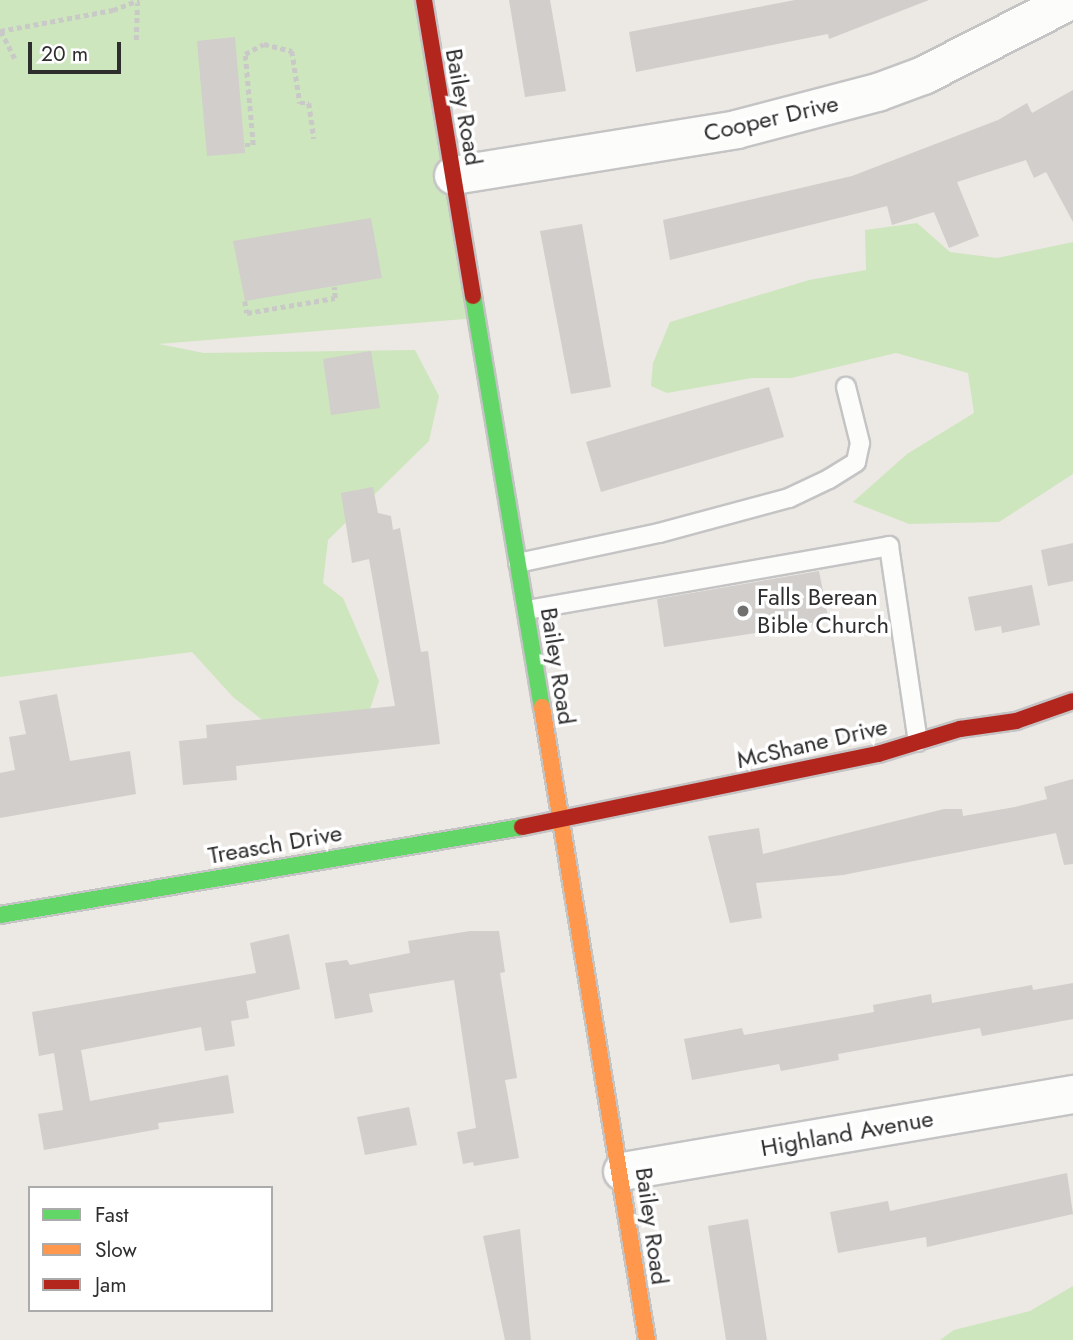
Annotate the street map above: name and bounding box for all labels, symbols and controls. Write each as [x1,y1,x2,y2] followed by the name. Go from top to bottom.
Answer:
[32,28,124,72] scale bar
[41,39,88,69] text: 20 m
[440,46,488,168] street label: Bailey Road
[701,89,841,147] street label: Cooper Drive
[757,583,889,639] place label: Falls Berean Bible Church
[735,603,751,619] marker: Falls Berean Bible Church
[535,605,581,727] street label: Bailey Road
[734,712,890,774] street label: McShane Drive
[206,818,344,870] street label: Treasch Drive
[758,1104,936,1162] street label: Highland Avenue
[630,1165,674,1287] street label: Bailey Road
[28,1186,273,1312] legend
[95,1200,128,1230] text: Fast
[95,1235,137,1265] text: Slow
[95,1270,127,1300] text: Jam

